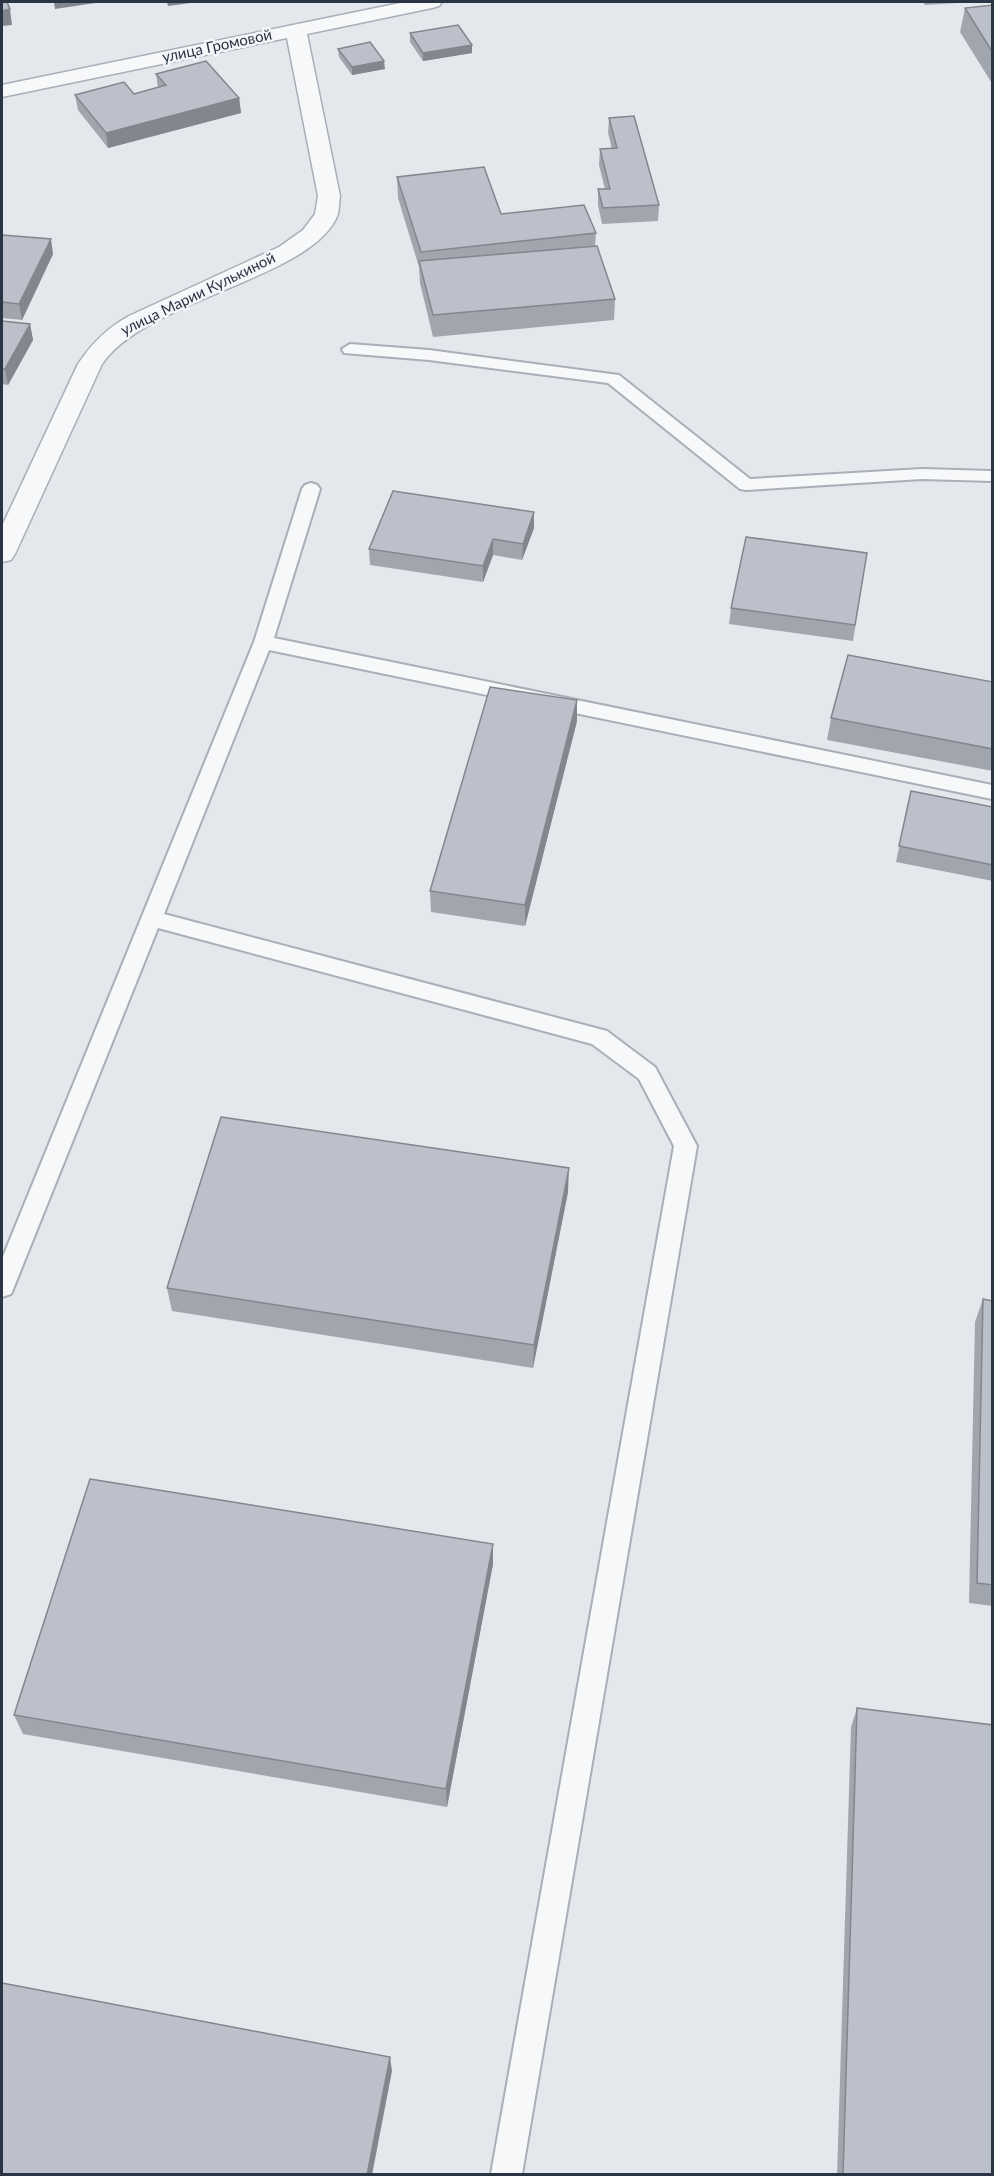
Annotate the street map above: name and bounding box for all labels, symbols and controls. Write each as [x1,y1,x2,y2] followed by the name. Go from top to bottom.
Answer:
[160,25,273,65] street label: улица Громовой
[117,248,278,338] street label: улица Марии Кулькиной

